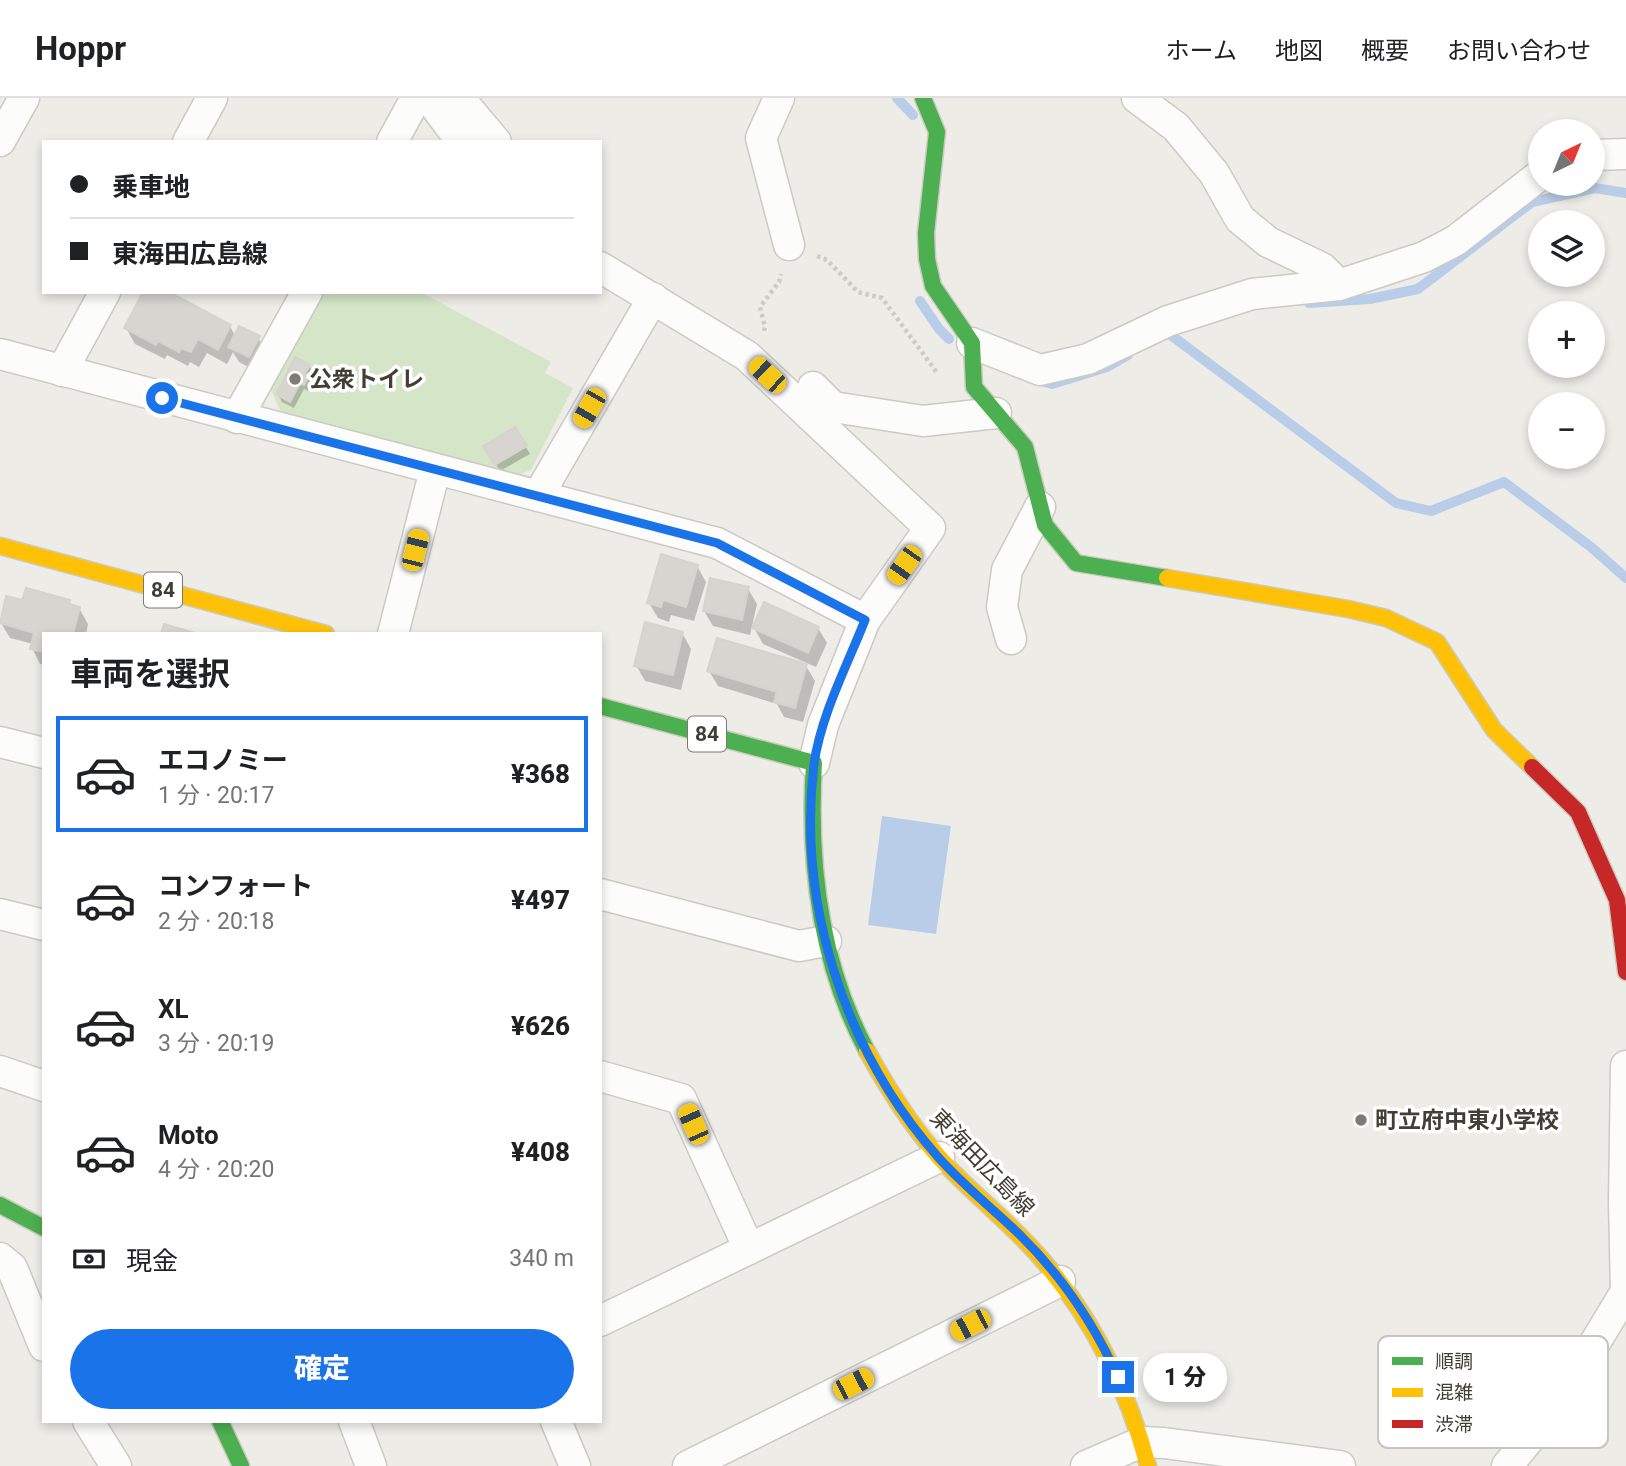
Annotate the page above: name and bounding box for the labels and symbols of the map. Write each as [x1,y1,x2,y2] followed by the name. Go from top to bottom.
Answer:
[1528,119,1605,196] north arrow
[745,353,790,397] car
[309,366,424,393] place label: 公衆トイレ
[287,371,303,387] marker: 公衆トイレ
[146,382,178,414] route start
[570,385,609,431] car
[400,527,431,573] car
[884,542,925,588] car
[144,573,182,608] road number: 84
[688,716,726,752] road number: 84
[675,1101,712,1147] car
[924,1104,1040,1222] street label: 東海田広島線
[1375,1107,1559,1134] place label: 町立府中東小学校
[1353,1112,1369,1128] marker: 町立府中東小学校
[947,1306,994,1344] car
[1378,1336,1608,1448] legend
[1435,1350,1473,1373] text: 順調
[1142,1352,1226,1402] callout: 1 分
[1102,1361,1134,1393] route end
[830,1365,877,1403] car
[1435,1381,1473,1404] text: 混雑
[1435,1413,1473,1436] text: 渋滞

